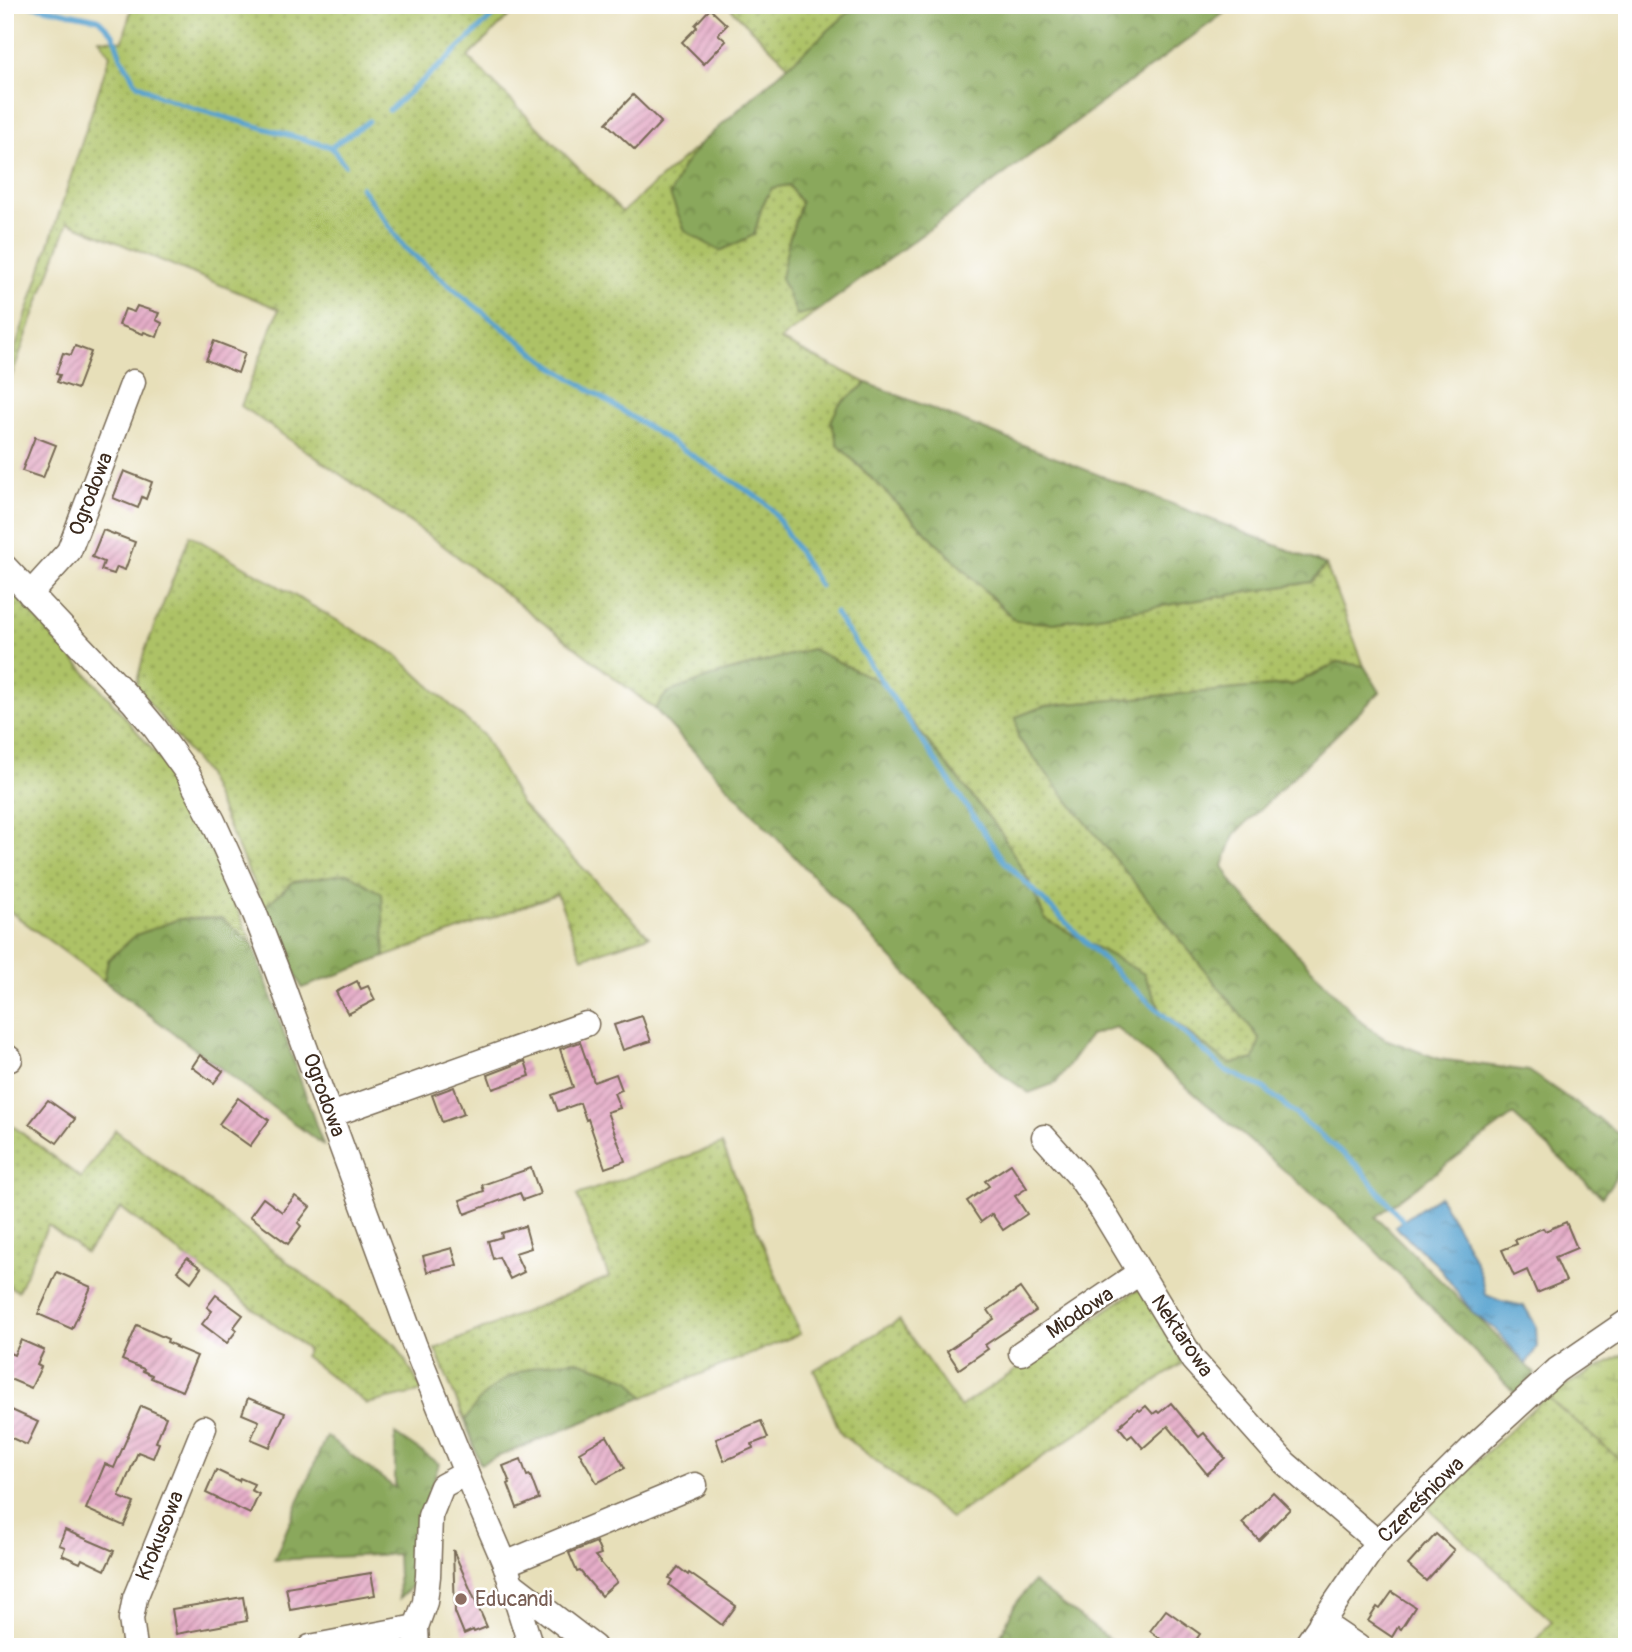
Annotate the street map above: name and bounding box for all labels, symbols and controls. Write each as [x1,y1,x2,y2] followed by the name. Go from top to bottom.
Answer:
[63,448,119,540] street label: Ogrodowa
[296,1049,352,1141] street label: Ogrodowa
[1041,1281,1119,1345] street label: Miodowa
[1145,1290,1219,1382] street label: Nektarowa
[1372,1451,1470,1549] street label: Czereśniowa
[130,1487,190,1585] street label: Krokusowa
[475,1586,553,1613] place label: Educandi
[453,1591,469,1607] marker: Educandi

